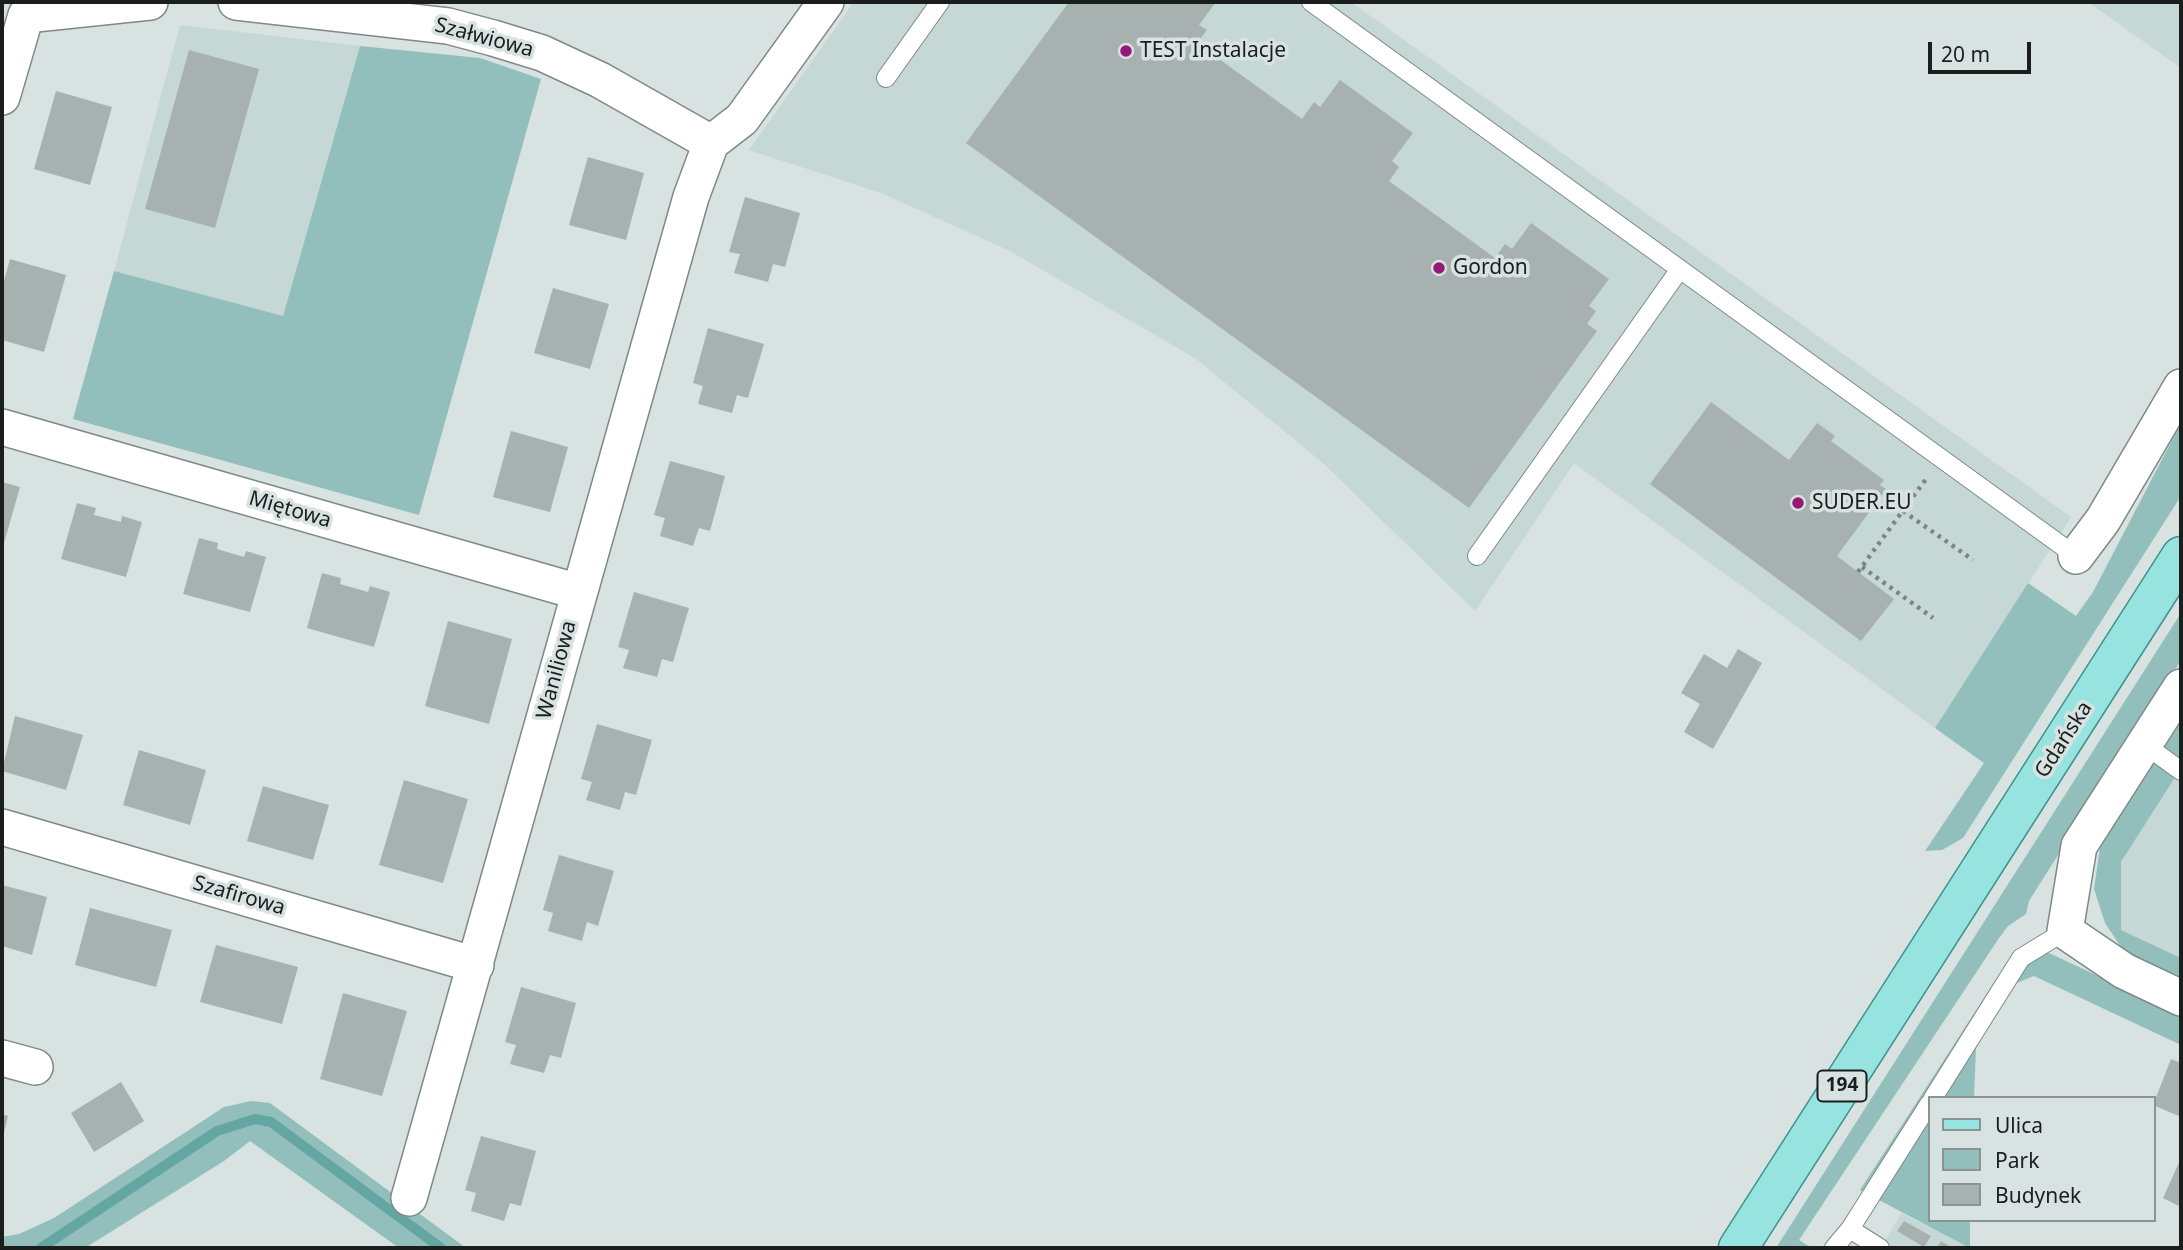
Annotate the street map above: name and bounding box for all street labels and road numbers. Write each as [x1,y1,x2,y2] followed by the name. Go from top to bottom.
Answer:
[432,13,536,63] street label: Szałwiowa
[246,486,334,534] street label: Miętowa
[532,618,582,722] street label: Waniliowa
[2030,697,2098,783] street label: Gdańska
[190,871,288,921] street label: Szafirowa
[1818,1070,1867,1102] road number: 194

